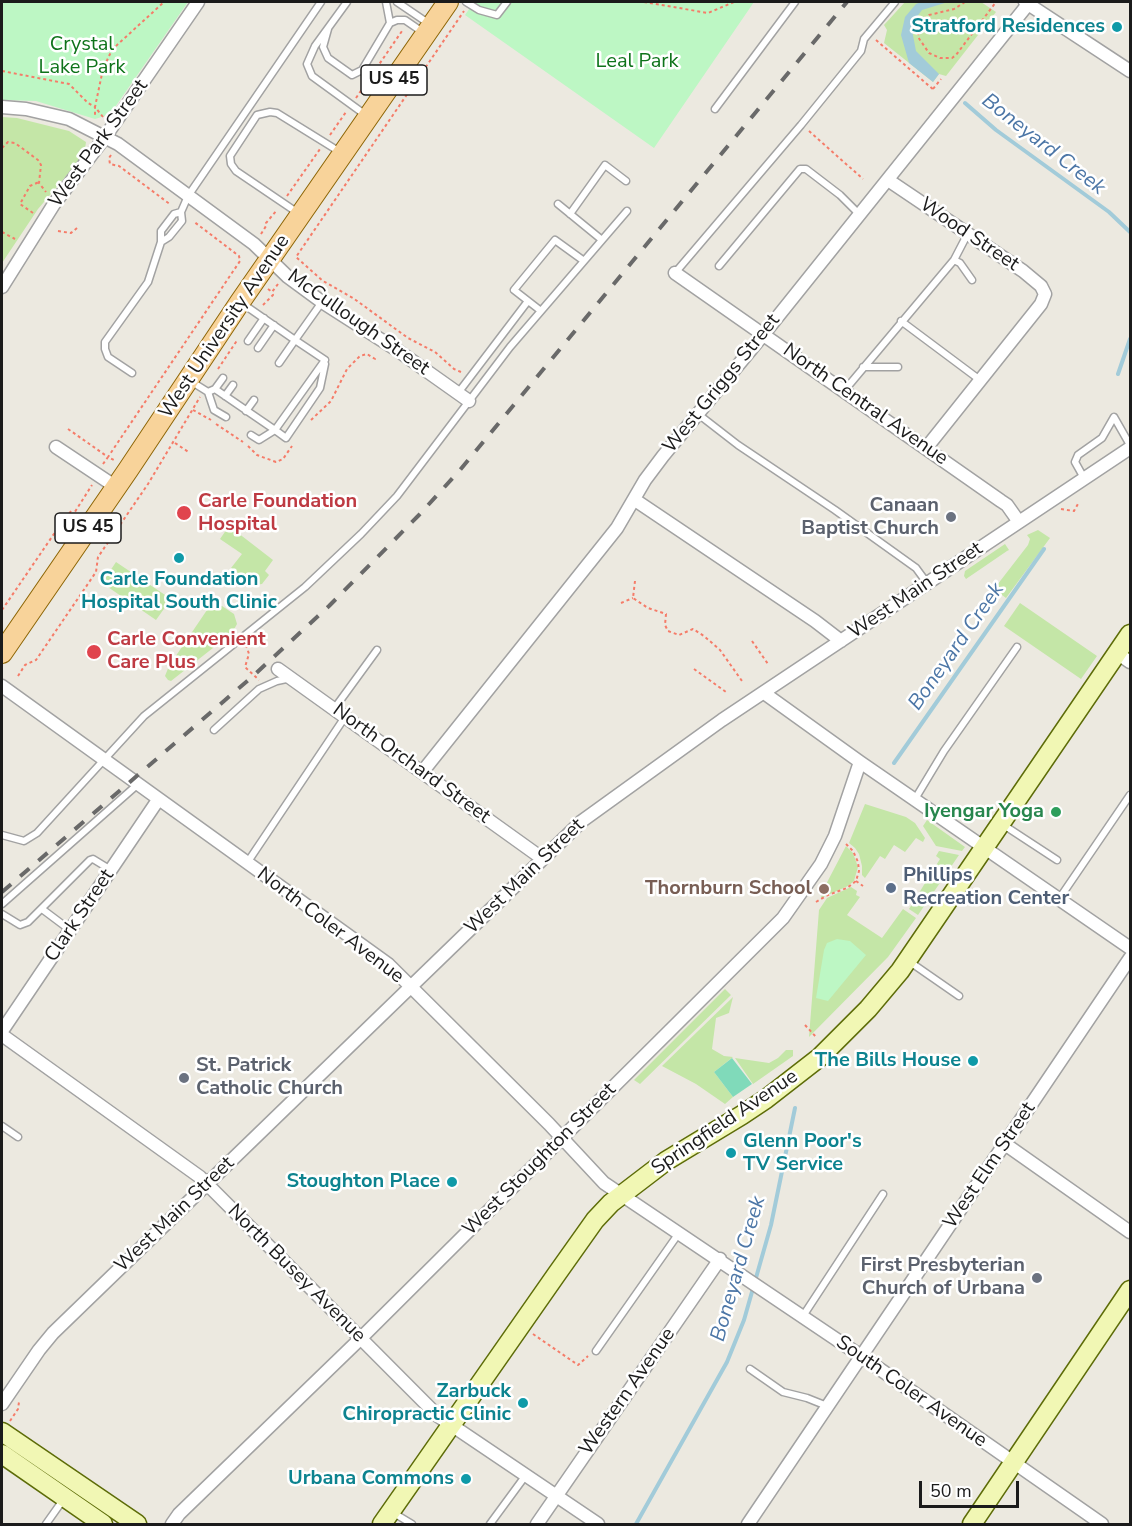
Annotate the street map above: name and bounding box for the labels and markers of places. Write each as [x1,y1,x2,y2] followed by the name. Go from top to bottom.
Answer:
[911,15,1105,39] place label: Stratford Residences
[1110,20,1124,34] marker: Stratford Residences
[198,490,357,537] place label: Carle Foundation Hospital
[801,494,939,541] place label: Canaan Baptist Church
[175,504,193,522] marker: Carle Foundation Hospital
[944,510,958,524] marker: Canaan Baptist Church
[172,551,186,565] marker: Carle Foundation Hospital South Clinic
[81,568,277,615] place label: Carle Foundation Hospital South Clinic
[107,628,266,675] place label: Carle Convenient Care Plus
[85,643,103,661] marker: Carle Convenient Care Plus
[924,800,1044,824] place label: Iyengar Yoga
[1049,805,1063,819] marker: Iyengar Yoga
[903,864,1069,911] place label: Phillips Recreation Center
[645,877,812,901] place label: Thornburn School
[884,881,898,895] marker: Phillips Recreation Center
[817,882,831,896] marker: Thornburn School
[815,1049,961,1073] place label: The Bills House
[196,1054,343,1101] place label: St. Patrick Catholic Church
[966,1054,980,1068] marker: The Bills House
[177,1071,191,1085] marker: St. Patrick Catholic Church
[743,1130,862,1177] place label: Glenn Poor's TV Service
[724,1146,738,1160] marker: Glenn Poor's TV Service
[286,1170,440,1194] place label: Stoughton Place
[445,1175,459,1189] marker: Stoughton Place
[860,1254,1025,1301] place label: First Presbyterian Church of Urbana
[1030,1271,1044,1285] marker: First Presbyterian Church of Urbana
[342,1380,511,1427] place label: Zarbuck Chiropractic Clinic
[516,1396,530,1410] marker: Zarbuck Chiropractic Clinic
[288,1467,454,1491] place label: Urbana Commons
[459,1472,473,1486] marker: Urbana Commons

